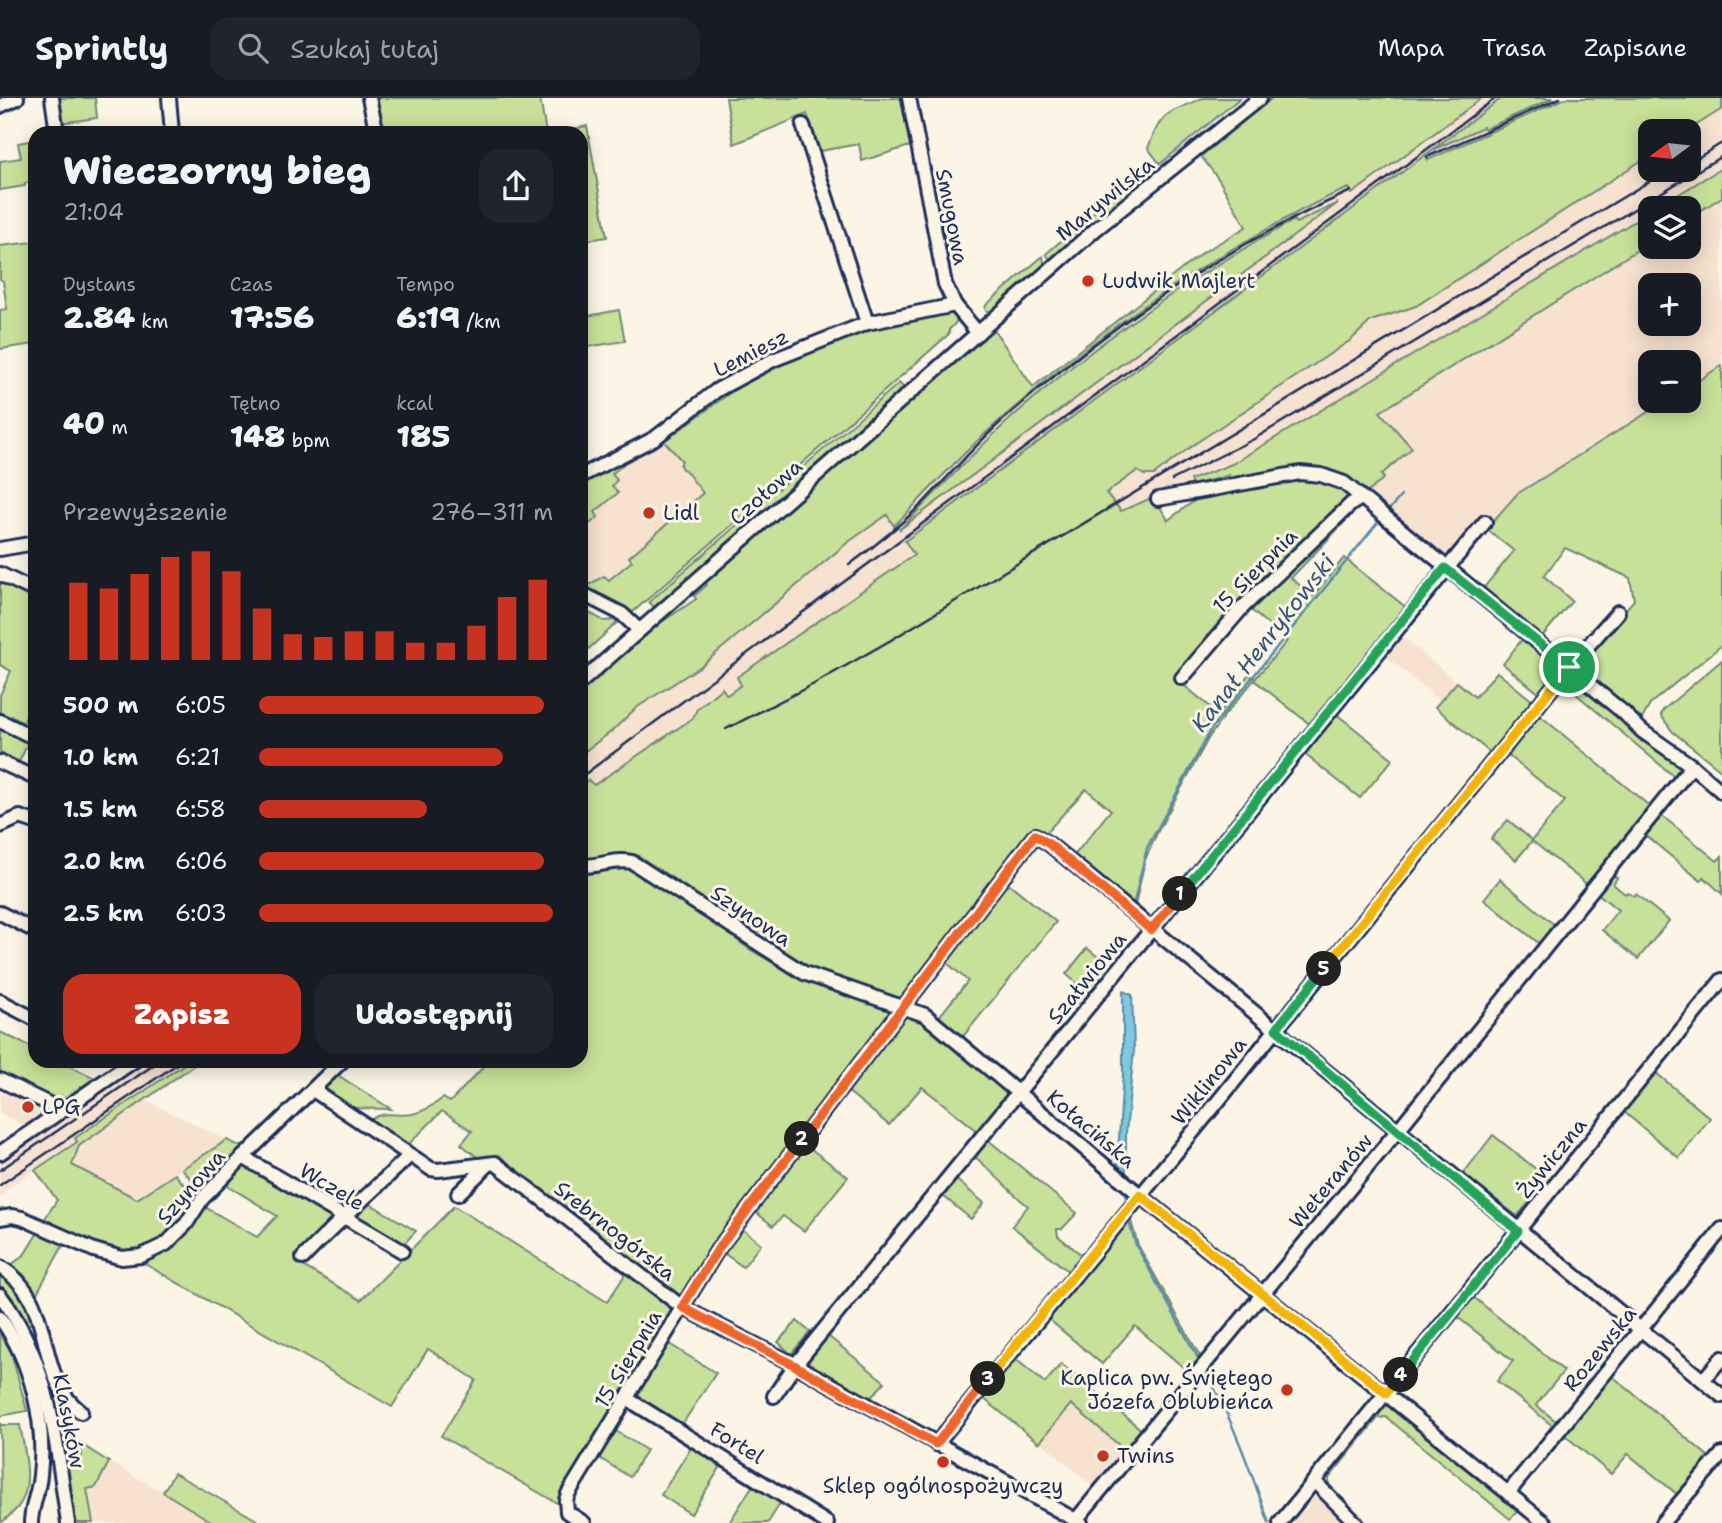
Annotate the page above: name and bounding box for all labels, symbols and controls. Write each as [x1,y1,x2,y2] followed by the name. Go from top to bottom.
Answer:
[210,17,700,80] search box
[35,26,168,71] text: Sprintly
[234,29,272,67] icon: search
[290,31,439,66] text: Szukaj tutaj
[1378,32,1444,64] text: Mapa
[1482,32,1546,64] text: Trasa
[1584,32,1687,64] text: Zapisane
[1638,119,1701,182] north arrow
[1638,119,1701,413] map controls
[63,145,371,196] text: Wieczorny bieg
[479,149,553,223] button: share
[1050,151,1160,247] street label: Marywilska
[929,166,975,268] street label: Smugowa
[1638,196,1701,259] button: layers
[63,197,124,227] text: 21:04
[1102,267,1255,295] place label: Ludwik Majlert
[63,272,136,297] text: Dystans
[230,272,273,297] text: Czas
[396,272,455,297] text: Tempo
[1080,273,1096,289] marker: Ludwik Majlert
[1638,273,1701,336] button: +
[63,297,135,338] text: 2.84
[230,297,314,338] text: 17:56
[396,297,460,338] text: 6:19
[135,309,168,334] text: km
[460,309,501,334] text: /km
[709,322,793,384] street label: Lemiesz
[1638,350,1701,413] button: −
[230,391,281,416] text: Tętno
[396,391,433,416] text: kcal
[63,403,105,444] text: 40
[105,415,128,440] text: m
[230,416,285,457] text: 148
[396,416,450,457] text: 185
[285,428,330,453] text: bpm
[724,453,808,531] street label: Czołowa
[63,497,228,527] text: Przewyższenie
[430,497,553,527] text: 276–311 m
[663,499,700,527] place label: Lidl
[641,505,657,521] marker: Lidl
[1206,522,1304,620] street label: 15 Sierpnia
[1184,548,1342,738] water label: Kanał Henrykowski
[1539,637,1599,697] pin
[1550,648,1588,686] icon: arrive
[63,690,138,720] text: 500 m
[175,690,226,720] text: 6:05
[63,742,138,772] text: 1.0 km
[175,742,220,772] text: 6:21
[63,794,137,824] text: 1.5 km
[175,794,226,824] text: 6:58
[63,846,145,876] text: 2.0 km
[175,846,228,876] text: 6:06
[1162,876,1198,912] pin: 1
[705,879,797,953] street label: Szynowa
[1175,881,1184,906] text: 1
[63,898,144,928] text: 2.5 km
[175,898,227,928] text: 6:03
[1041,926,1133,1030] street label: Szałwiowa
[1306,952,1342,986] pin: 5
[1318,956,1329,981] text: 5
[63,974,301,1054] button: Zapisz
[315,974,553,1054] button: Udostępnij
[1165,1031,1253,1131] street label: Wiklinowa
[1040,1083,1142,1175] street label: Kołacińska
[42,1093,80,1121] place label: LPG
[20,1099,36,1115] marker: LPG
[1511,1112,1593,1204] street label: Żywiczna
[784,1122,820,1156] pin: 2
[795,1126,808,1151] text: 2
[1283,1128,1379,1234] street label: Weteranów
[150,1143,232,1231] street label: Szynowa
[294,1157,370,1217] street label: Wczele
[548,1175,682,1287] street label: Srebrnogórska
[1557,1300,1643,1398] street label: Rozewska
[588,1305,668,1413] street label: 15 Sierpnia
[1384,1358,1418,1392] pin: 4
[970,1362,1006,1396] pin: 3
[1394,1362,1407,1387] text: 4
[1060,1363,1273,1416] place label: Kaplica pw. Świętego Józefa Oblubieńca
[981,1366,994,1391] text: 3
[46,1371,92,1471] street label: Klasyków
[1279,1382,1295,1398] marker: Kaplica pw. Świętego Józefa Oblubieńca
[704,1415,770,1471] street label: Fortel
[1117,1442,1175,1470] place label: Twins
[1095,1448,1111,1464] marker: Twins
[935,1454,951,1470] marker: Sklep ogólnospożywczy
[823,1472,1063,1500] place label: Sklep ogólnospożywczy

